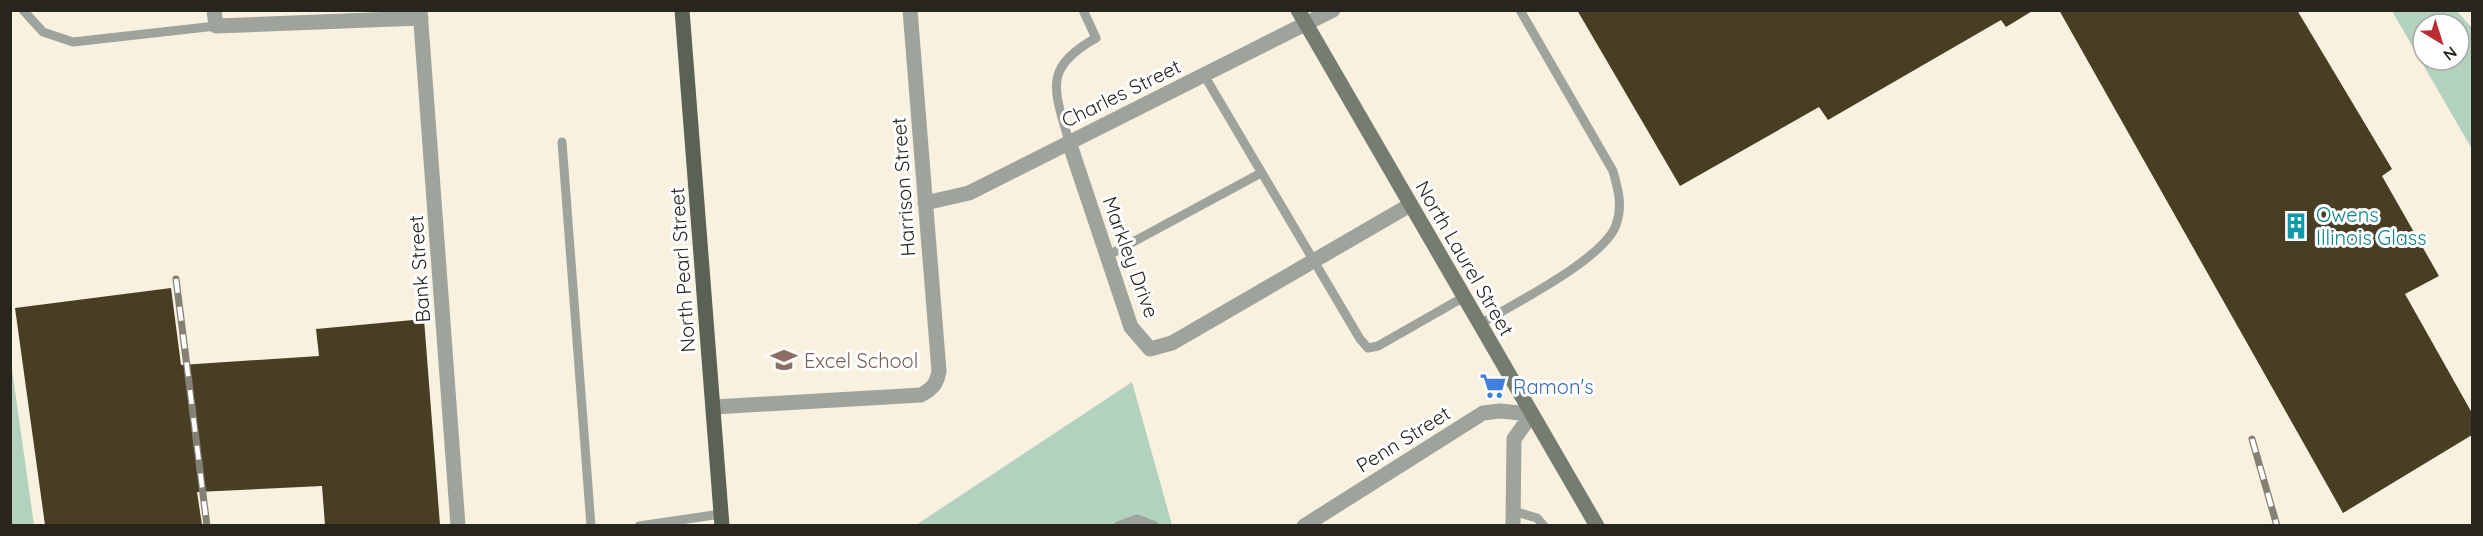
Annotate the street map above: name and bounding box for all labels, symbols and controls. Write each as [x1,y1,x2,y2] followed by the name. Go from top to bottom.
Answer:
[2411,12,2471,72] north arrow
[2439,42,2461,65] text: N
[1057,53,1185,133] street label: Charles Street
[886,116,920,257] street label: Harrison Street
[1410,176,1520,340] street label: North Laurel Street
[664,186,700,353] street label: North Pearl Street
[1097,193,1165,321] street label: Markley Drive
[2316,202,2427,250] place label: Owens Illinois Glass
[2281,211,2311,241] building icon: Owens Illinois Glass
[403,214,435,324] street label: Bank Street
[769,345,799,375] school or university icon: Excel School
[804,348,918,373] place label: Excel School
[1478,371,1508,401] supermarket icon: Ramon's
[1513,374,1594,399] place label: Ramon's
[1351,400,1455,478] street label: Penn Street

